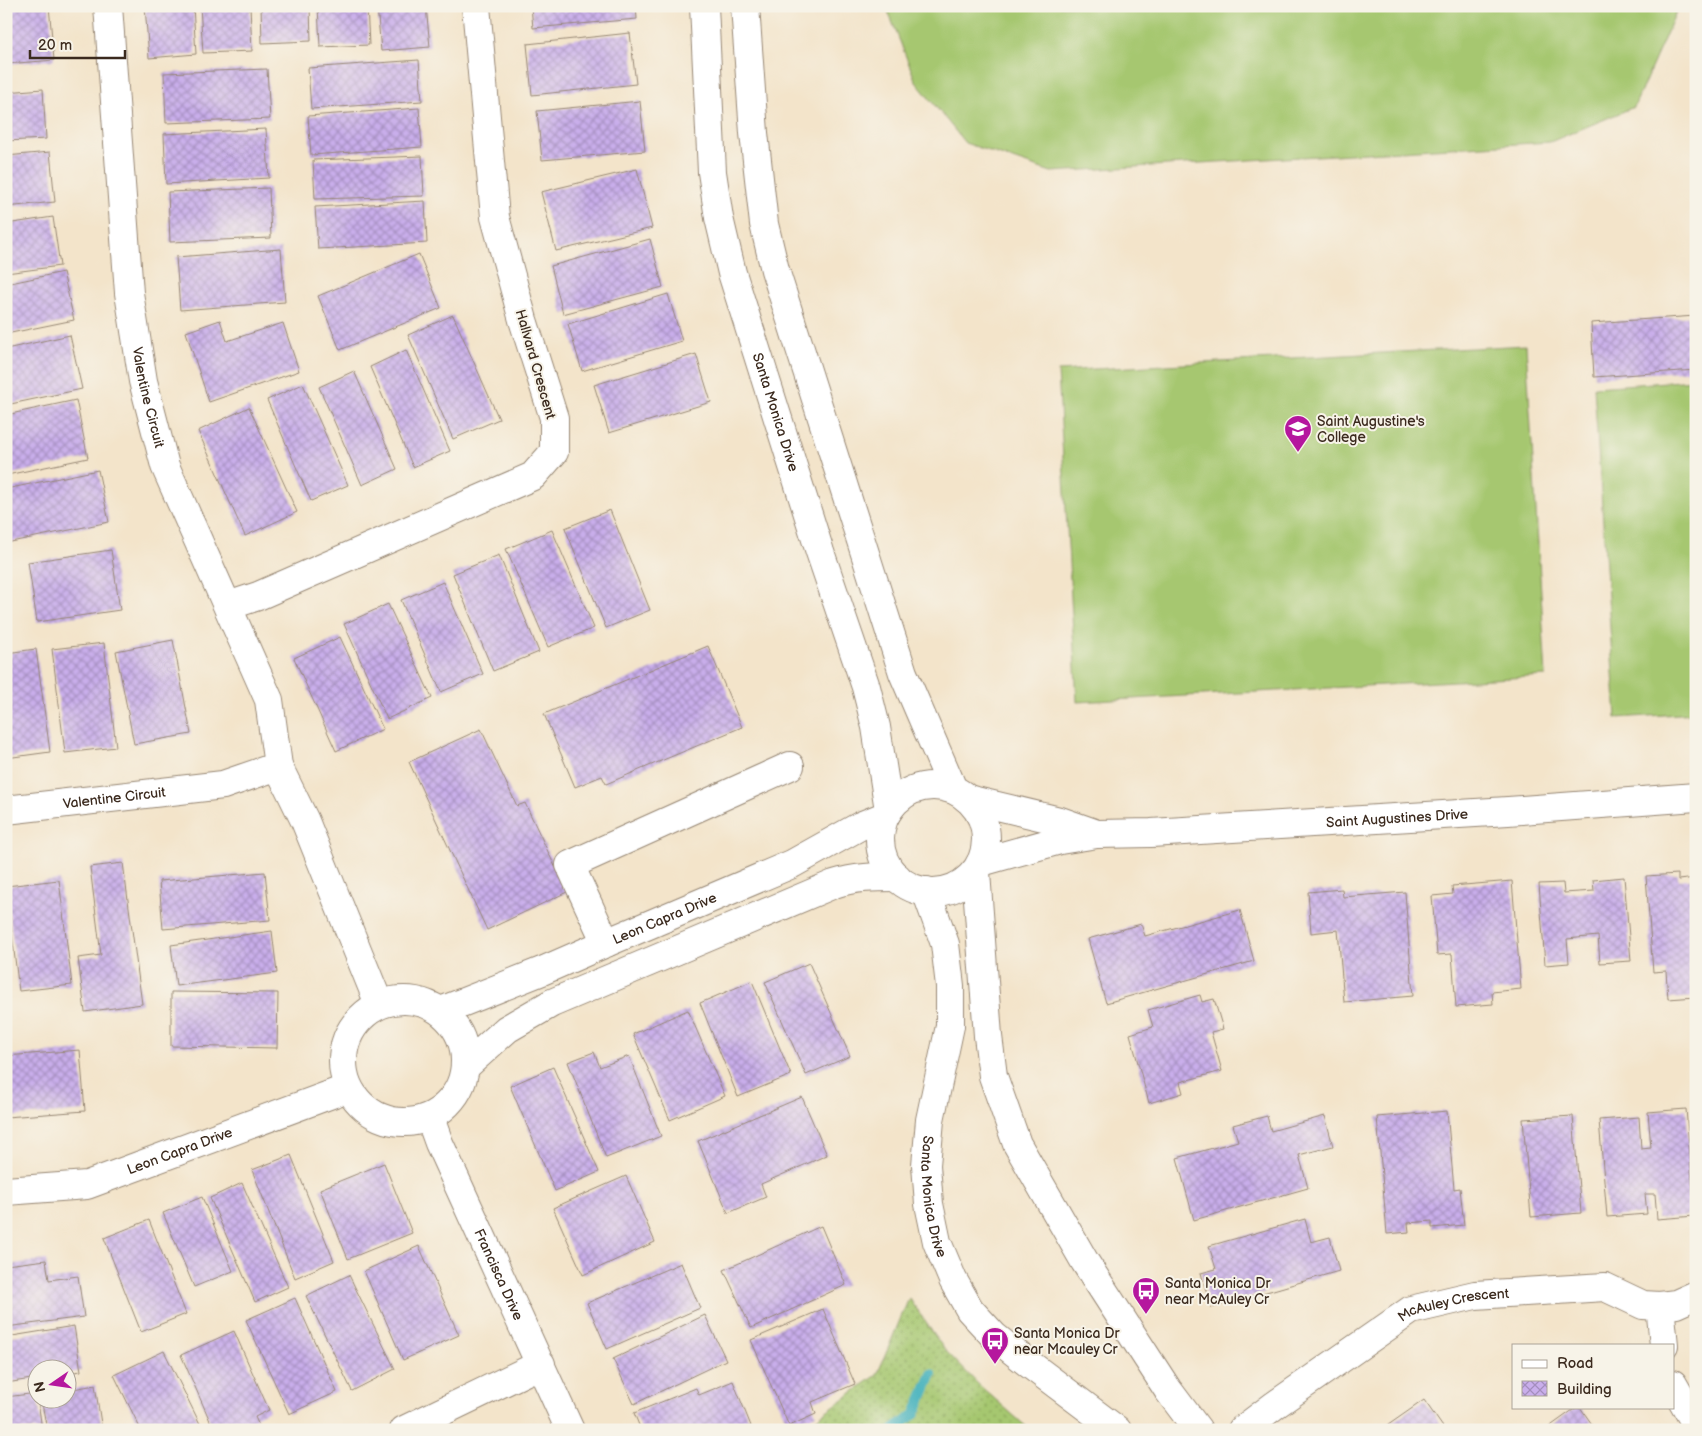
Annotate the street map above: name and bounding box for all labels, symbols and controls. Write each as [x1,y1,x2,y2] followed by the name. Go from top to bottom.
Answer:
[30,28,125,60] scale bar
[38,36,72,55] text: 20 m
[512,307,560,422] street label: Hallvard Crescent
[129,346,168,450] street label: Valentine Circuit
[749,351,802,474] street label: Santa Monica Drive
[1317,413,1425,446] place label: Saint Augustine's College
[1283,414,1313,453] school or university icon: Saint Augustine's College
[62,784,167,812] street label: Valentine Circuit
[1326,805,1469,831] street label: Saint Augustines Drive
[610,889,719,948] street label: Leon Capra Drive
[125,1124,235,1178] street label: Leon Capra Drive
[917,1135,951,1260] street label: Santa Monica Drive
[470,1226,527,1323] street label: Francisca Drive
[1165,1275,1271,1308] place label: Santa Monica Dr near McAuley Cr
[1131,1276,1161,1315] bus stop icon: Santa Monica Dr near McAuley Cr
[1395,1285,1510,1326] street label: McAuley Crescent
[1014,1325,1120,1358] place label: Santa Monica Dr near Mcauley Cr
[980,1326,1010,1365] bus stop icon: Santa Monica Dr near Mcauley Cr
[1512,1344,1674,1408] legend
[1557,1354,1593,1373] text: Road
[28,1358,78,1408] north arrow
[30,1380,49,1394] text: N
[1557,1380,1612,1399] text: Building

